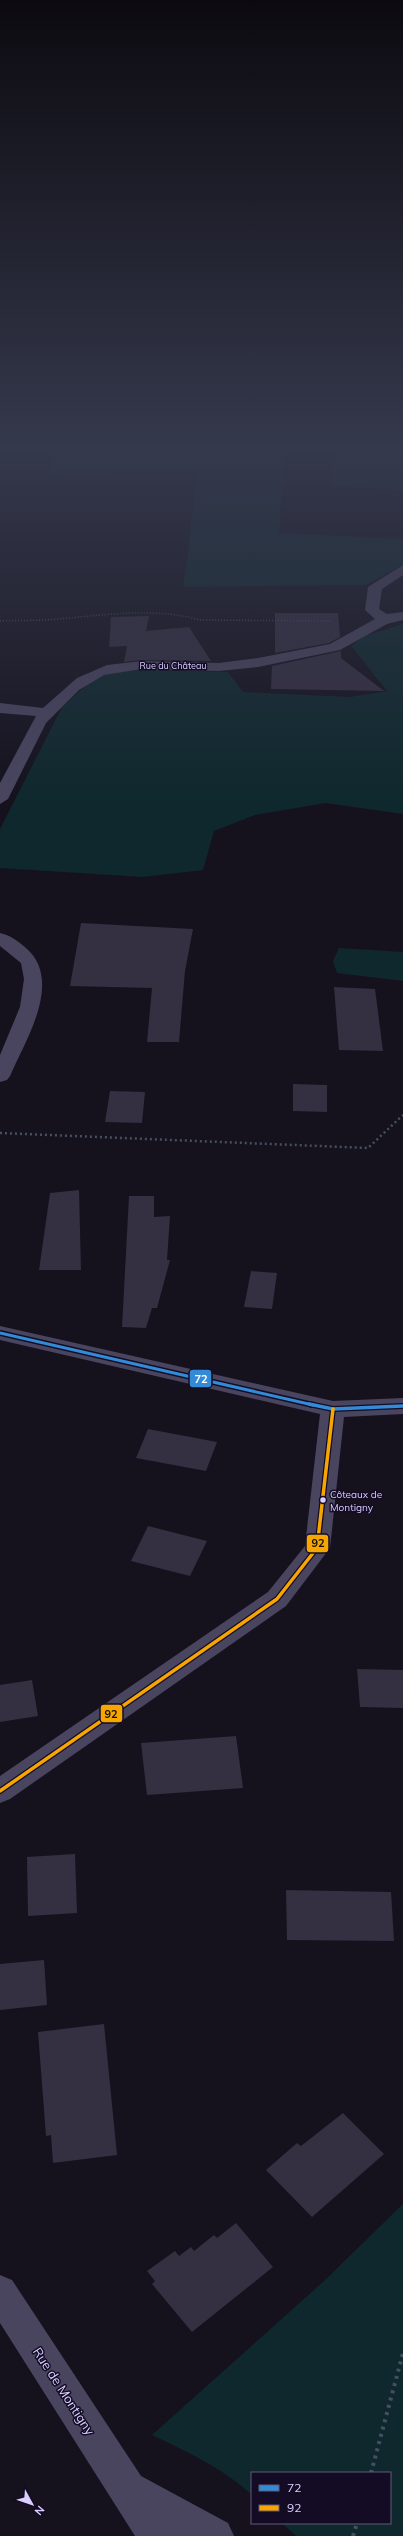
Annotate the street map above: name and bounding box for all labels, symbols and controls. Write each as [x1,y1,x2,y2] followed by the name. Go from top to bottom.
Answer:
[139,660,207,671] street label: Rue du Château
[189,1369,212,1388] line badge: 72
[194,1372,208,1386] text: 72
[330,1488,382,1514] place label: Côteaux de Montigny
[318,1495,328,1505] marker: Côteaux de Montigny
[306,1534,329,1553] line badge: 92
[311,1536,325,1550] text: 92
[100,1704,123,1723] line badge: 92
[104,1707,118,1721] text: 92
[30,2344,98,2438] street label: Rue de Montigny
[251,2472,391,2524] legend
[287,2480,301,2495] text: 72
[12,2484,52,2524] north arrow
[287,2500,301,2515] text: 92
[32,2503,48,2518] text: N

